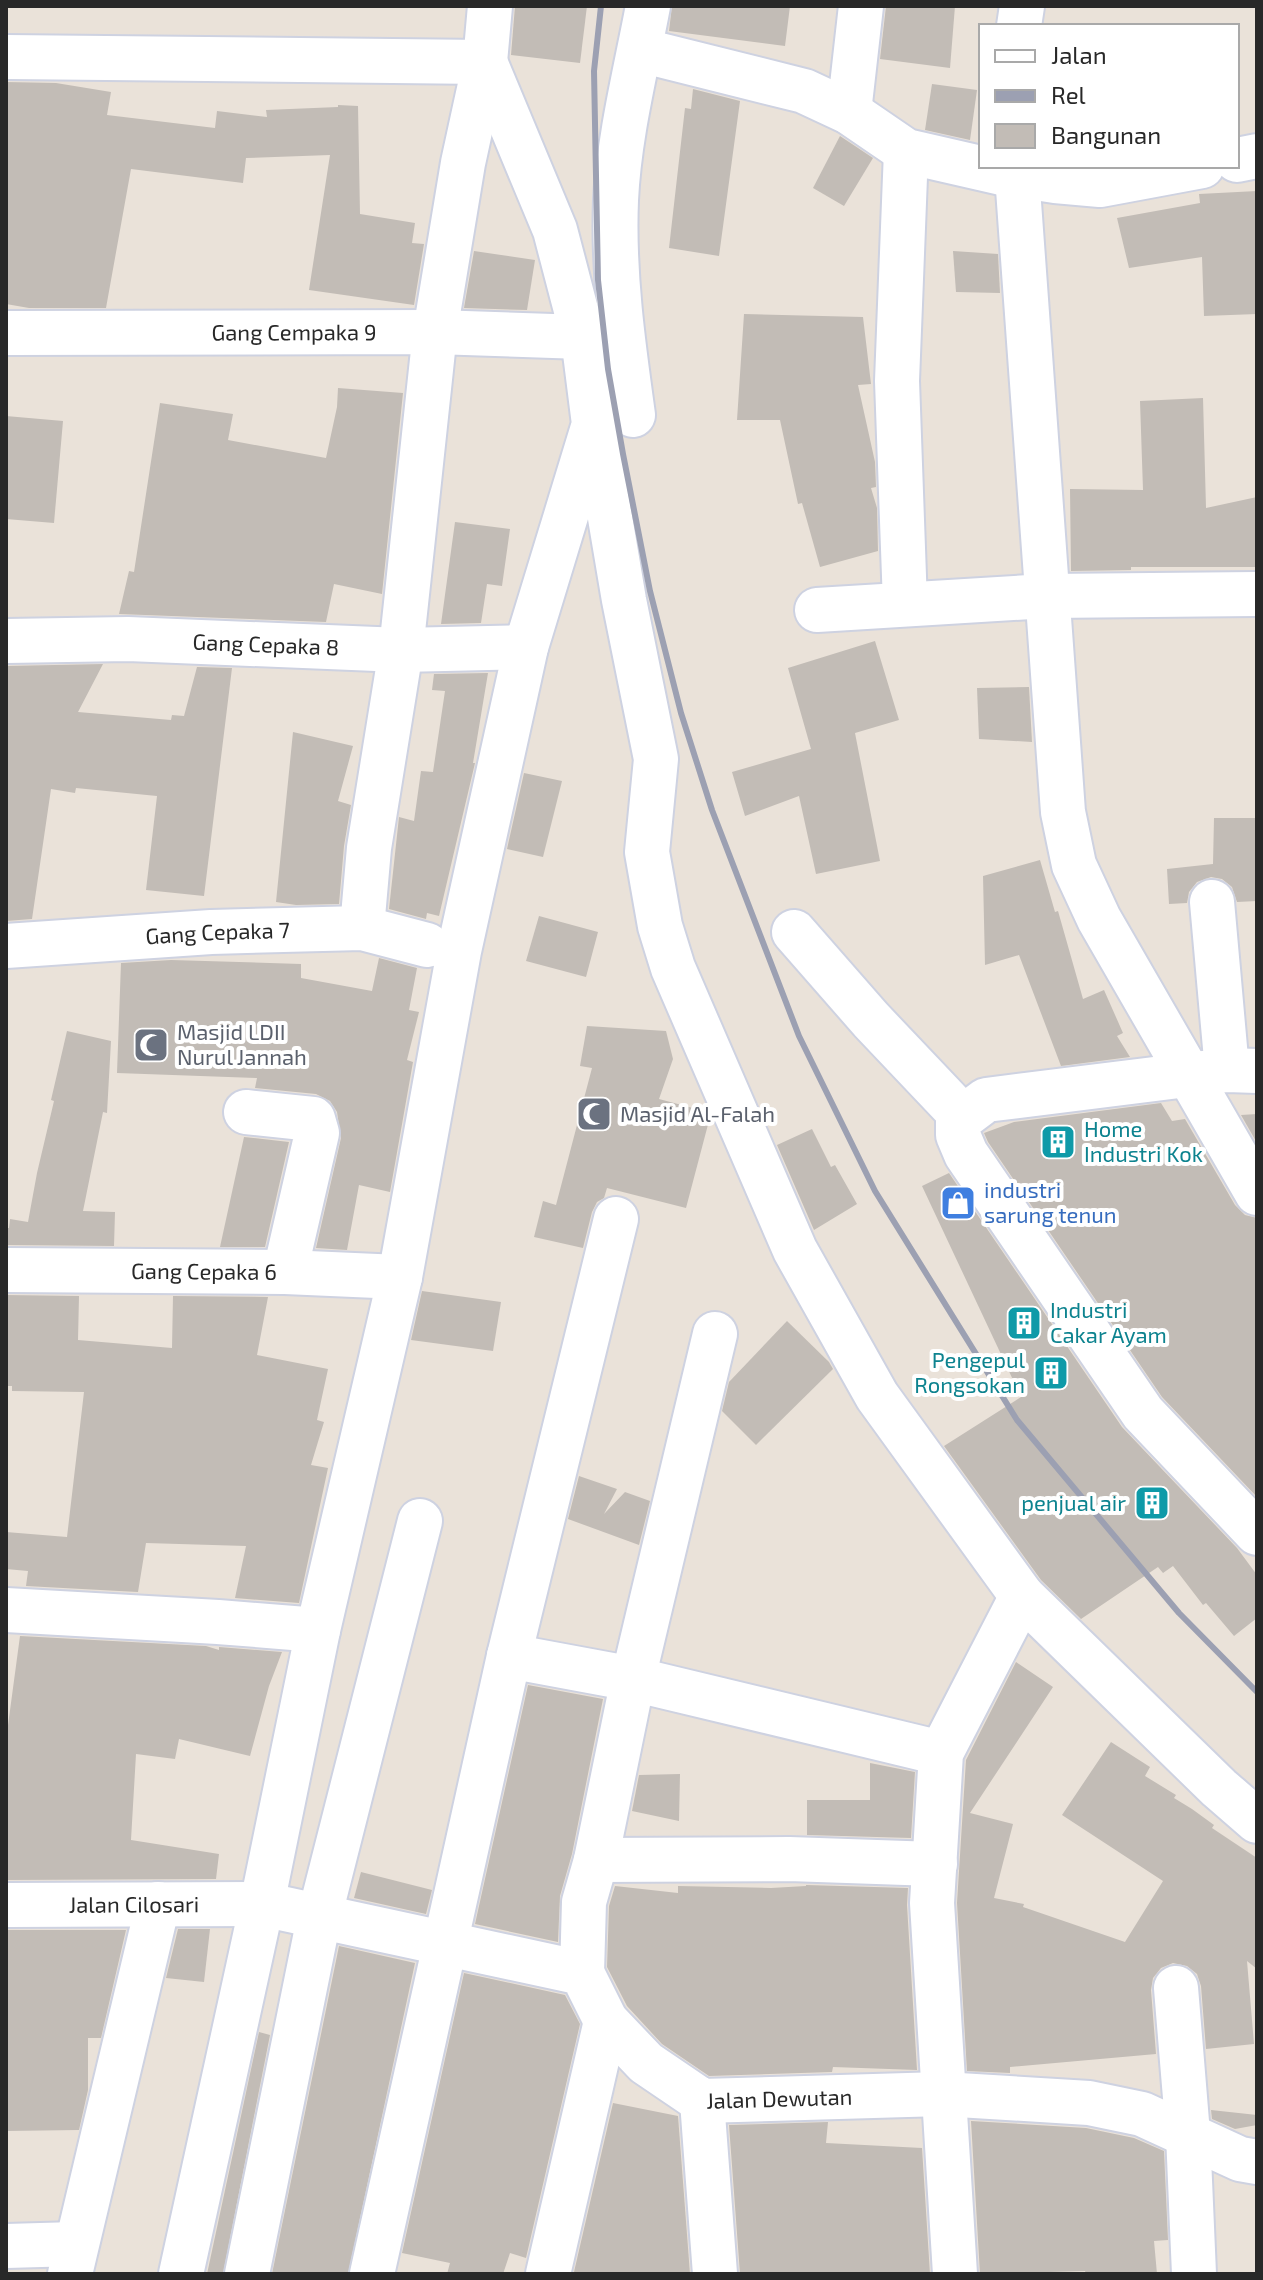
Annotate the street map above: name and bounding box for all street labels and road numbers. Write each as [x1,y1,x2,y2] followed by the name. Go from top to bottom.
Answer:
[211,318,377,345] street label: Gang Cempaka 9
[192,628,340,659] street label: Gang Cepaka 8
[144,916,290,948] street label: Gang Cepaka 7
[131,1257,277,1284] street label: Gang Cepaka 6
[69,1890,199,1917] street label: Jalan Cilosari
[706,2083,853,2113] street label: Jalan Dewutan

